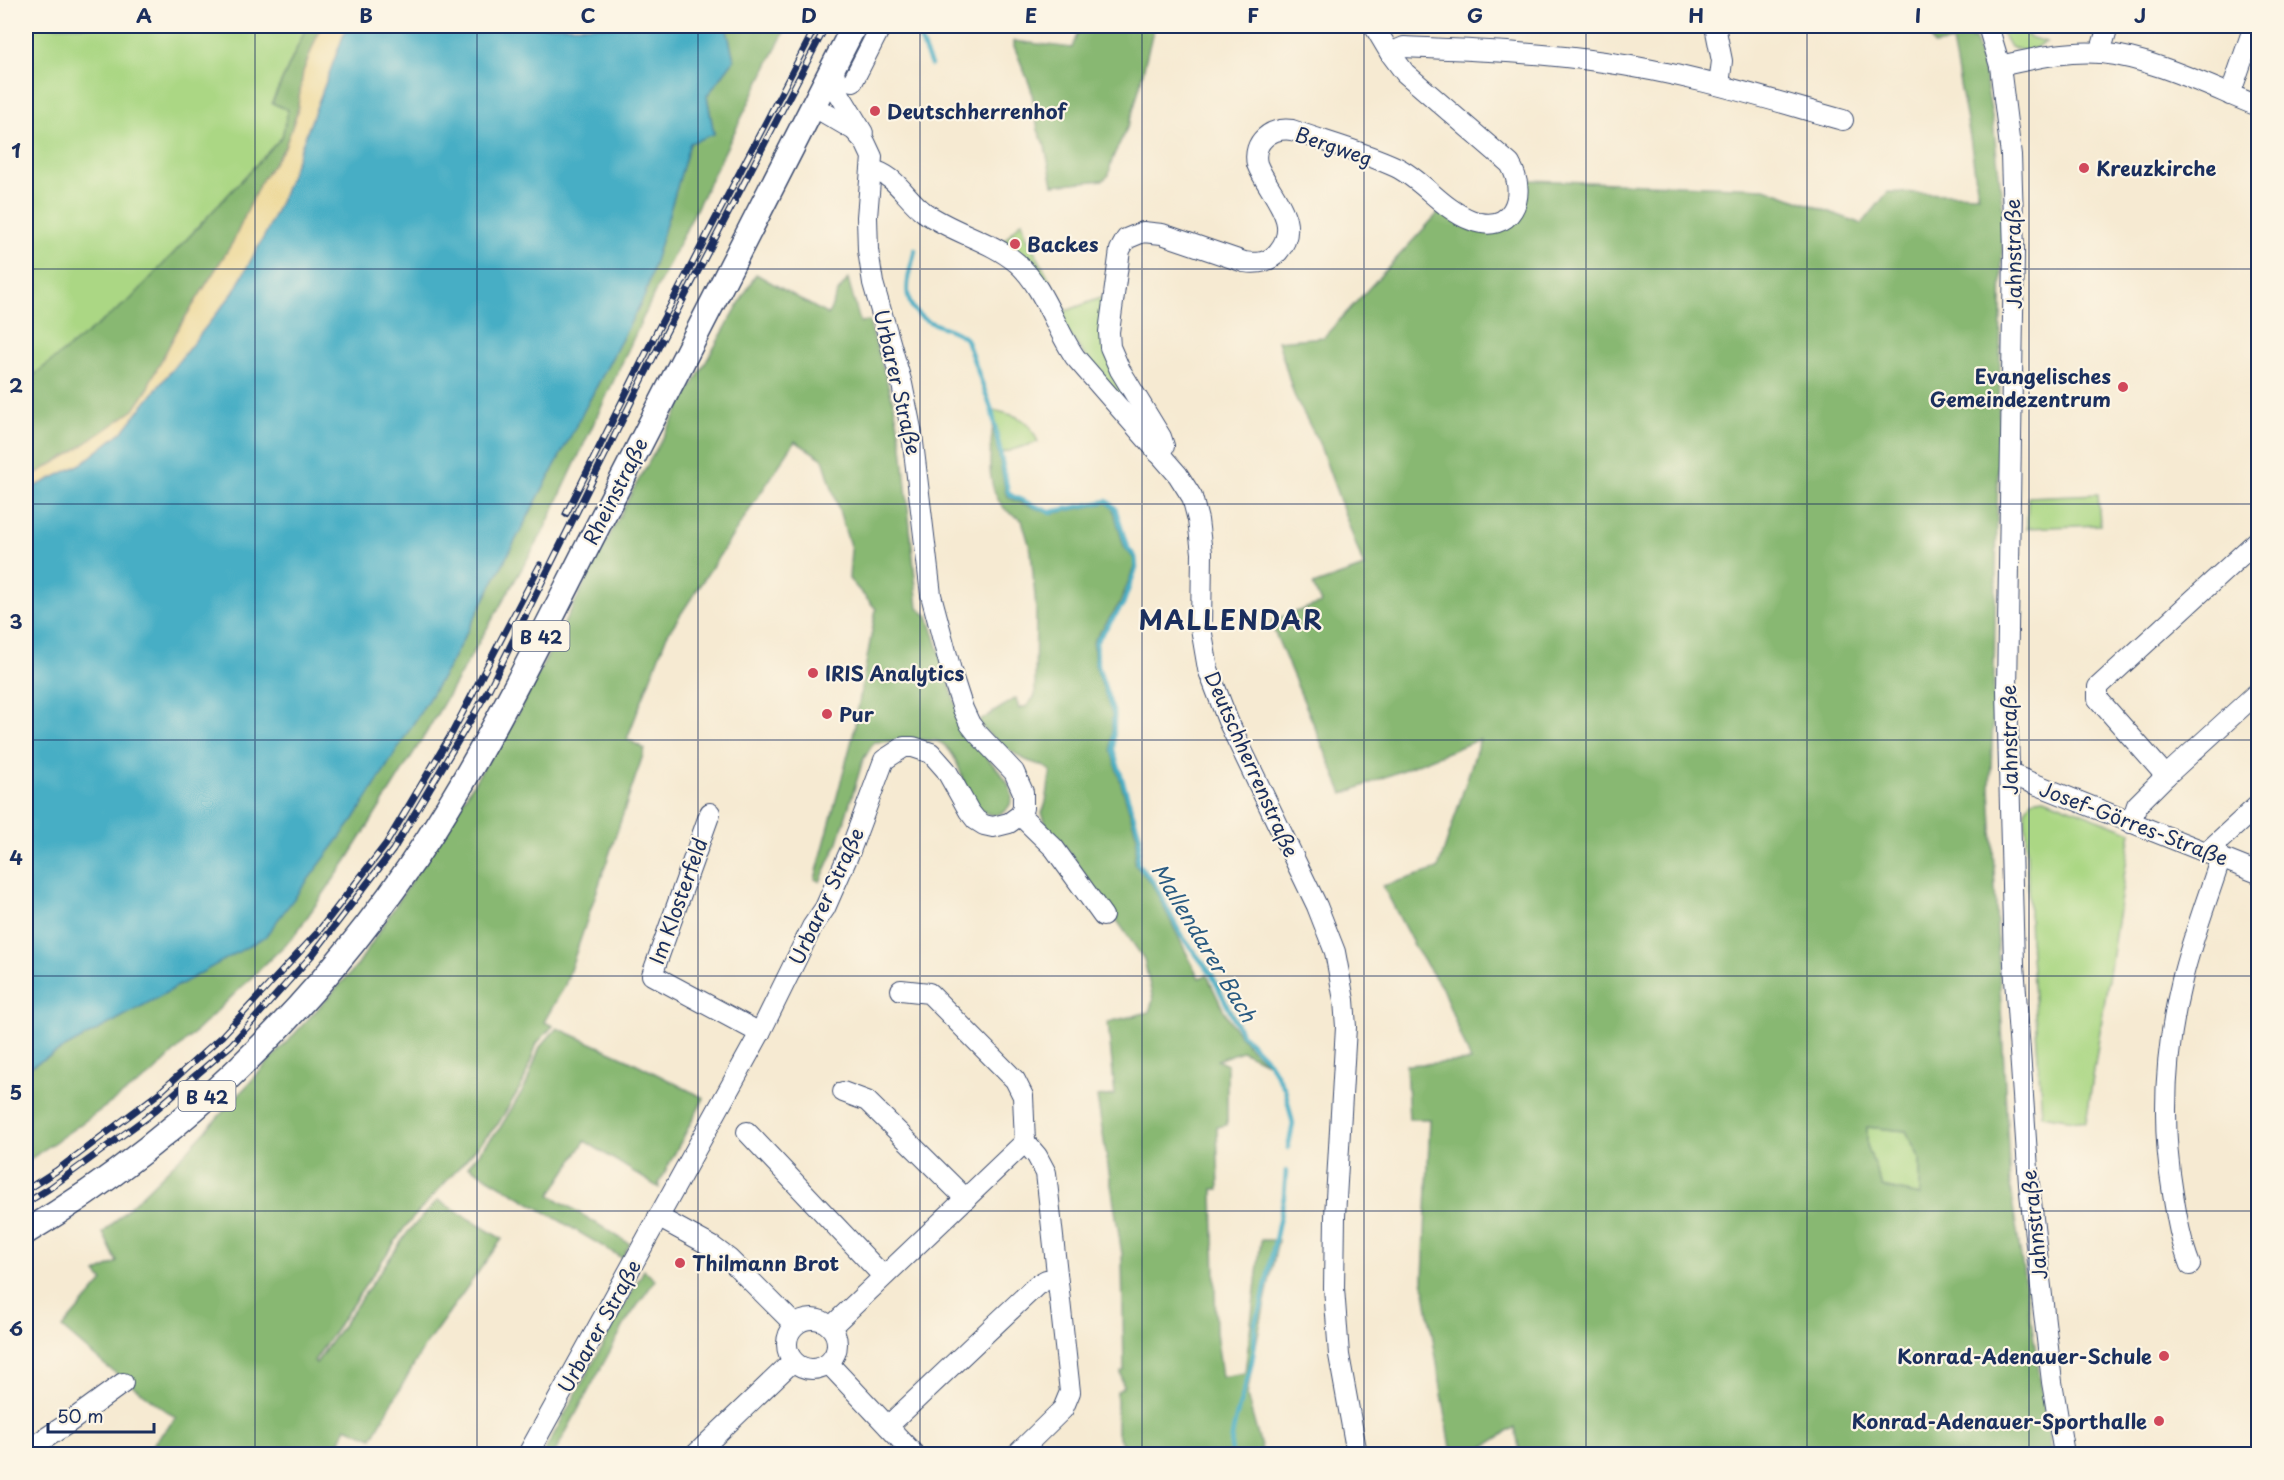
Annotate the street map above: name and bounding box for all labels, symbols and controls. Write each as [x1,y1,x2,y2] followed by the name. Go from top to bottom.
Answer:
[136,0,152,30] text: A
[359,0,373,30] text: B
[580,0,596,30] text: C
[801,0,817,30] text: D
[1025,0,1037,30] text: E
[1247,0,1259,30] text: F
[1467,0,1483,30] text: G
[1688,0,1704,30] text: H
[1915,0,1921,30] text: I
[2134,0,2146,30] text: J
[887,96,1068,126] place label: Deutschherrenhof
[868,104,882,118] marker: Deutschherrenhof
[1291,119,1377,173] street label: Bergweg
[11,135,21,165] text: 1
[2096,153,2216,183] place label: Kreuzkirche
[2077,161,2091,175] marker: Kreuzkirche
[1997,199,2029,309] street label: Jahnstraße
[1027,229,1099,259] place label: Backes
[1008,237,1022,251] marker: Backes
[867,306,929,458] street label: Urbarer Straße
[1930,361,2111,414] place label: Evangelisches Gemeindezentrum
[9,370,23,400] text: 2
[2116,380,2130,394] marker: Evangelisches Gemeindezentrum
[575,432,655,550] street label: Rheinstraße
[1138,600,1324,639] district label: MALLENDAR
[9,606,23,636] text: 3
[512,621,570,651] road number: B 42
[825,658,965,688] place label: IRIS Analytics
[806,666,820,680] marker: IRIS Analytics
[1197,666,1307,862] street label: Deutschherrenstraße
[1993,685,2025,795] street label: Jahnstraße
[839,699,875,729] place label: Pur
[820,707,834,721] marker: Pur
[2035,773,2233,873] street label: Josef-Görres-Straße
[781,822,871,970] street label: Urbarer Straße
[641,834,715,968] street label: Im Klosterfeld
[9,842,23,872] text: 4
[1145,856,1266,1028] water label: Mallendarer Bach
[10,1077,22,1107] text: 5
[178,1081,236,1111] road number: B 42
[2013,1169,2055,1281] street label: Jahnstraße
[692,1248,839,1278] place label: Thilmann Brot
[550,1254,648,1398] street label: Urbarer Straße
[673,1256,687,1270] marker: Thilmann Brot
[9,1313,23,1343] text: 6
[1897,1341,2152,1371] place label: Konrad-Adenauer-Schule
[2157,1349,2171,1363] marker: Konrad-Adenauer-Schule
[48,1396,154,1434] scale bar
[57,1402,104,1429] text: 50 m
[1851,1406,2147,1436] place label: Konrad-Adenauer-Sporthalle
[2152,1414,2166,1428] marker: Konrad-Adenauer-Sporthalle

